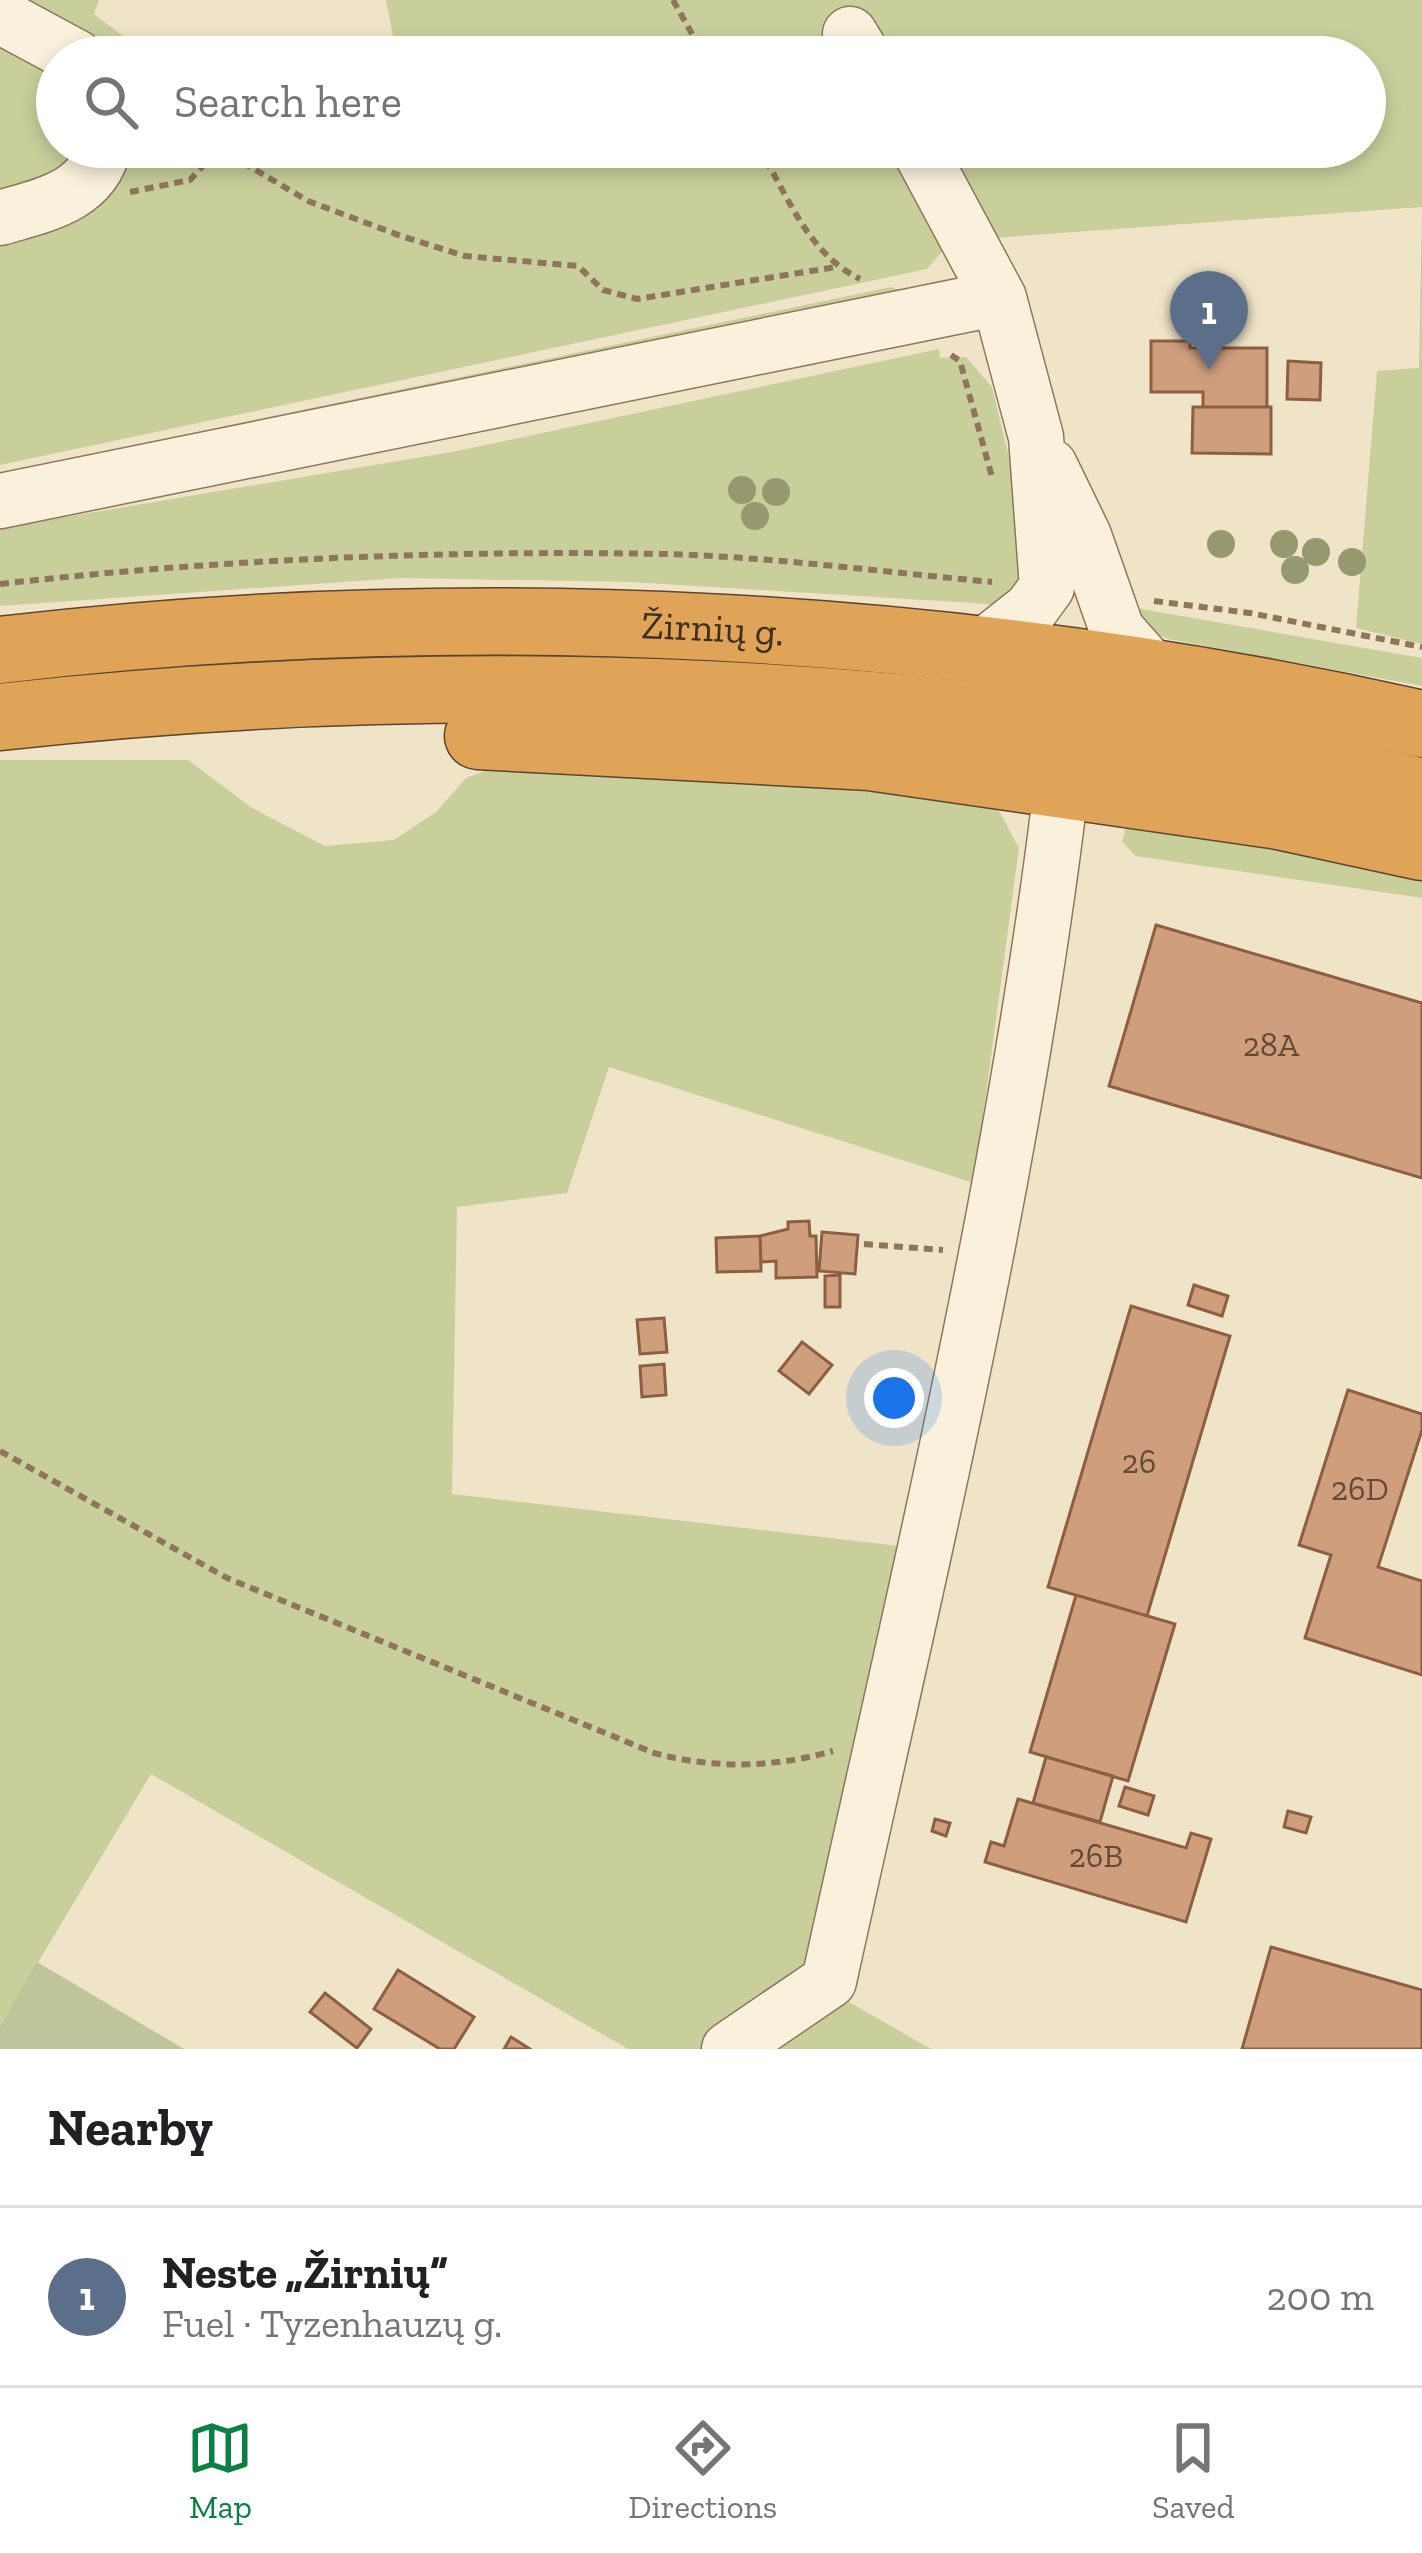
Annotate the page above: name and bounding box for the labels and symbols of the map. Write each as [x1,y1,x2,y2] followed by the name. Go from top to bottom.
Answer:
[1170,271,1248,370] pin: 1
[641,601,786,655] street label: Žirnių g.
[1243,1025,1300,1064] house number: 28A
[864,1368,924,1428] your location
[1122,1442,1156,1481] house number: 26
[1331,1469,1389,1508] house number: 26D
[1069,1836,1123,1875] house number: 26B

